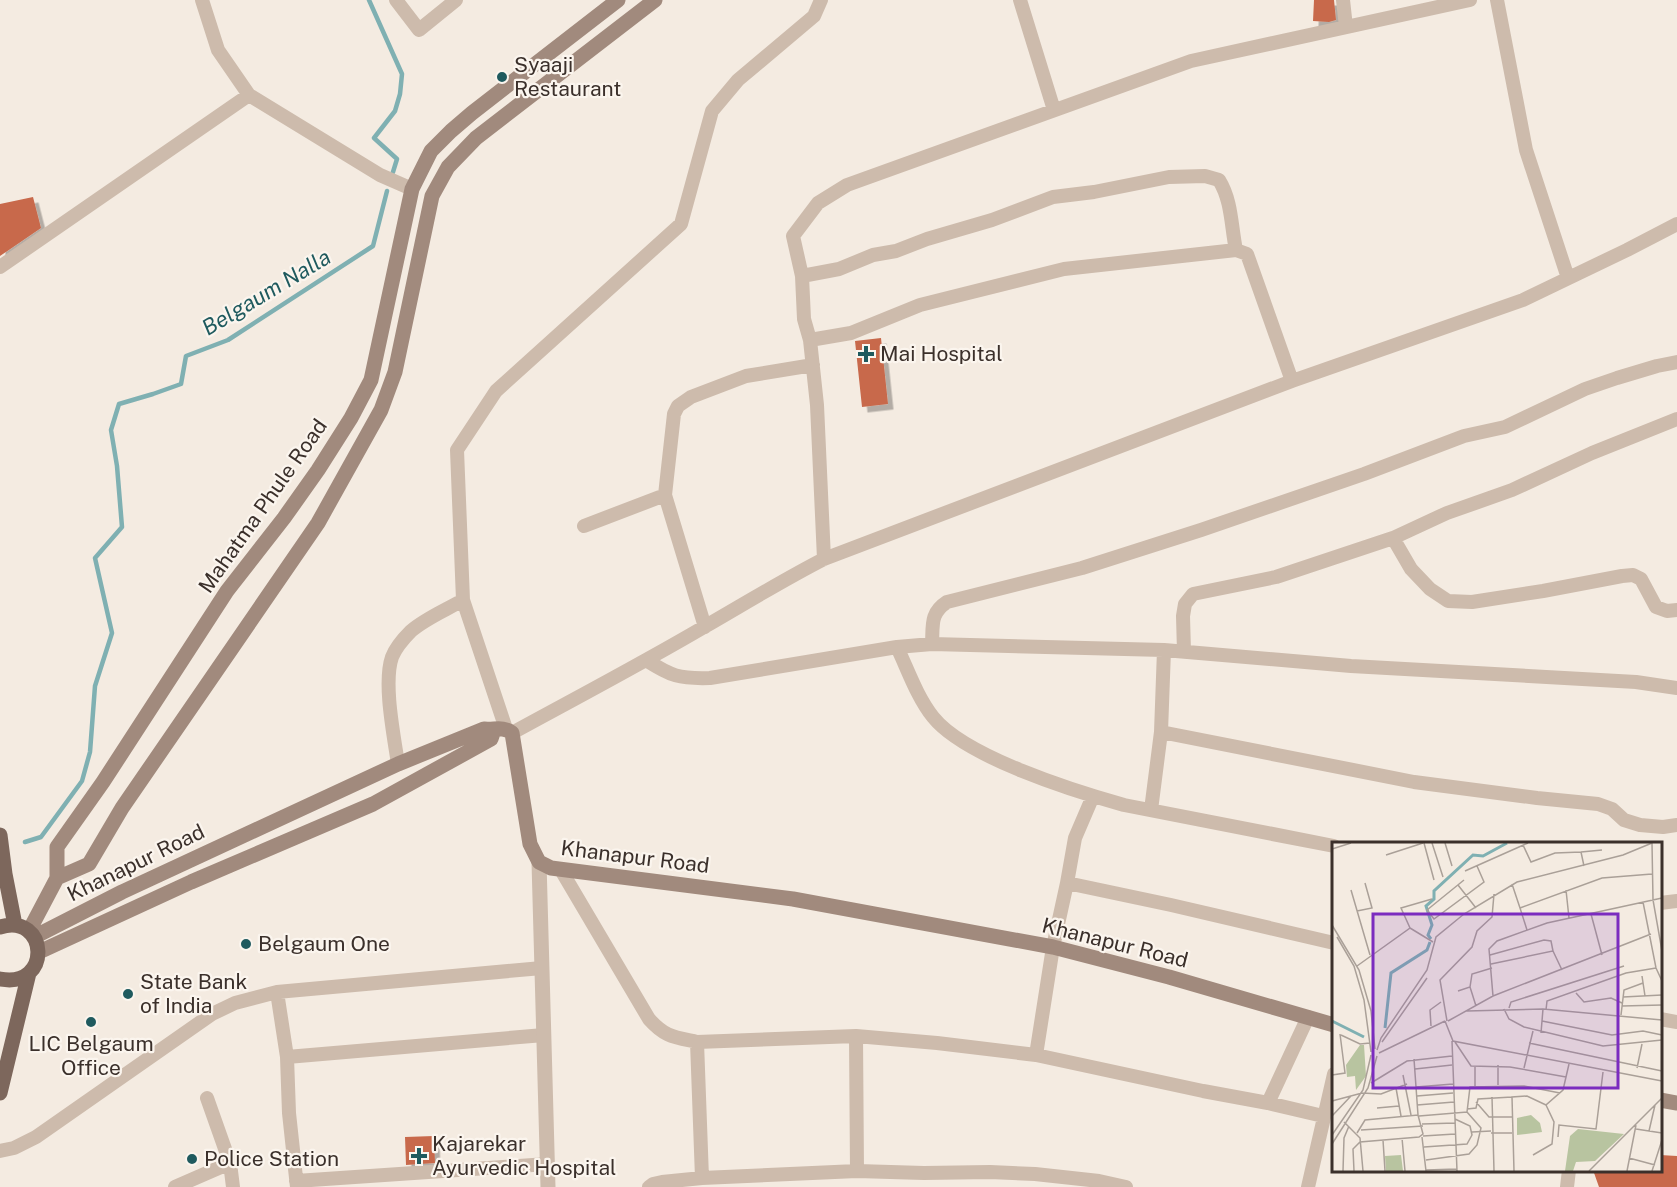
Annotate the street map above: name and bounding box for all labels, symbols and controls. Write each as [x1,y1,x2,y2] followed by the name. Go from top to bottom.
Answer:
[514,52,621,101] place label: Syaaji Restaurant
[495,70,509,84] marker: Syaaji Restaurant
[197,243,335,341] water label: Belgaum Nalla
[880,341,1003,366] place label: Mai Hospital
[857,345,875,363] marker: Mai Hospital
[193,414,332,598] street label: Mahatma Phule Road
[63,819,208,907] street label: Khanapur Road
[559,835,711,878] street label: Khanapur Road
[1332,842,1662,1172] inset map
[1040,912,1191,973] street label: Khanapur Road
[258,931,390,956] place label: Belgaum One
[239,937,253,951] marker: Belgaum One
[140,969,247,1018] place label: State Bank of India
[121,987,135,1001] marker: State Bank of India
[84,1015,98,1029] marker: LIC Belgaum Office
[28,1031,154,1080] place label: LIC Belgaum Office
[432,1131,616,1180] place label: Kajarekar Ayurvedic Hospital
[204,1146,339,1171] place label: Police Station
[410,1147,428,1165] marker: Kajarekar Ayurvedic Hospital
[185,1152,199,1166] marker: Police Station

